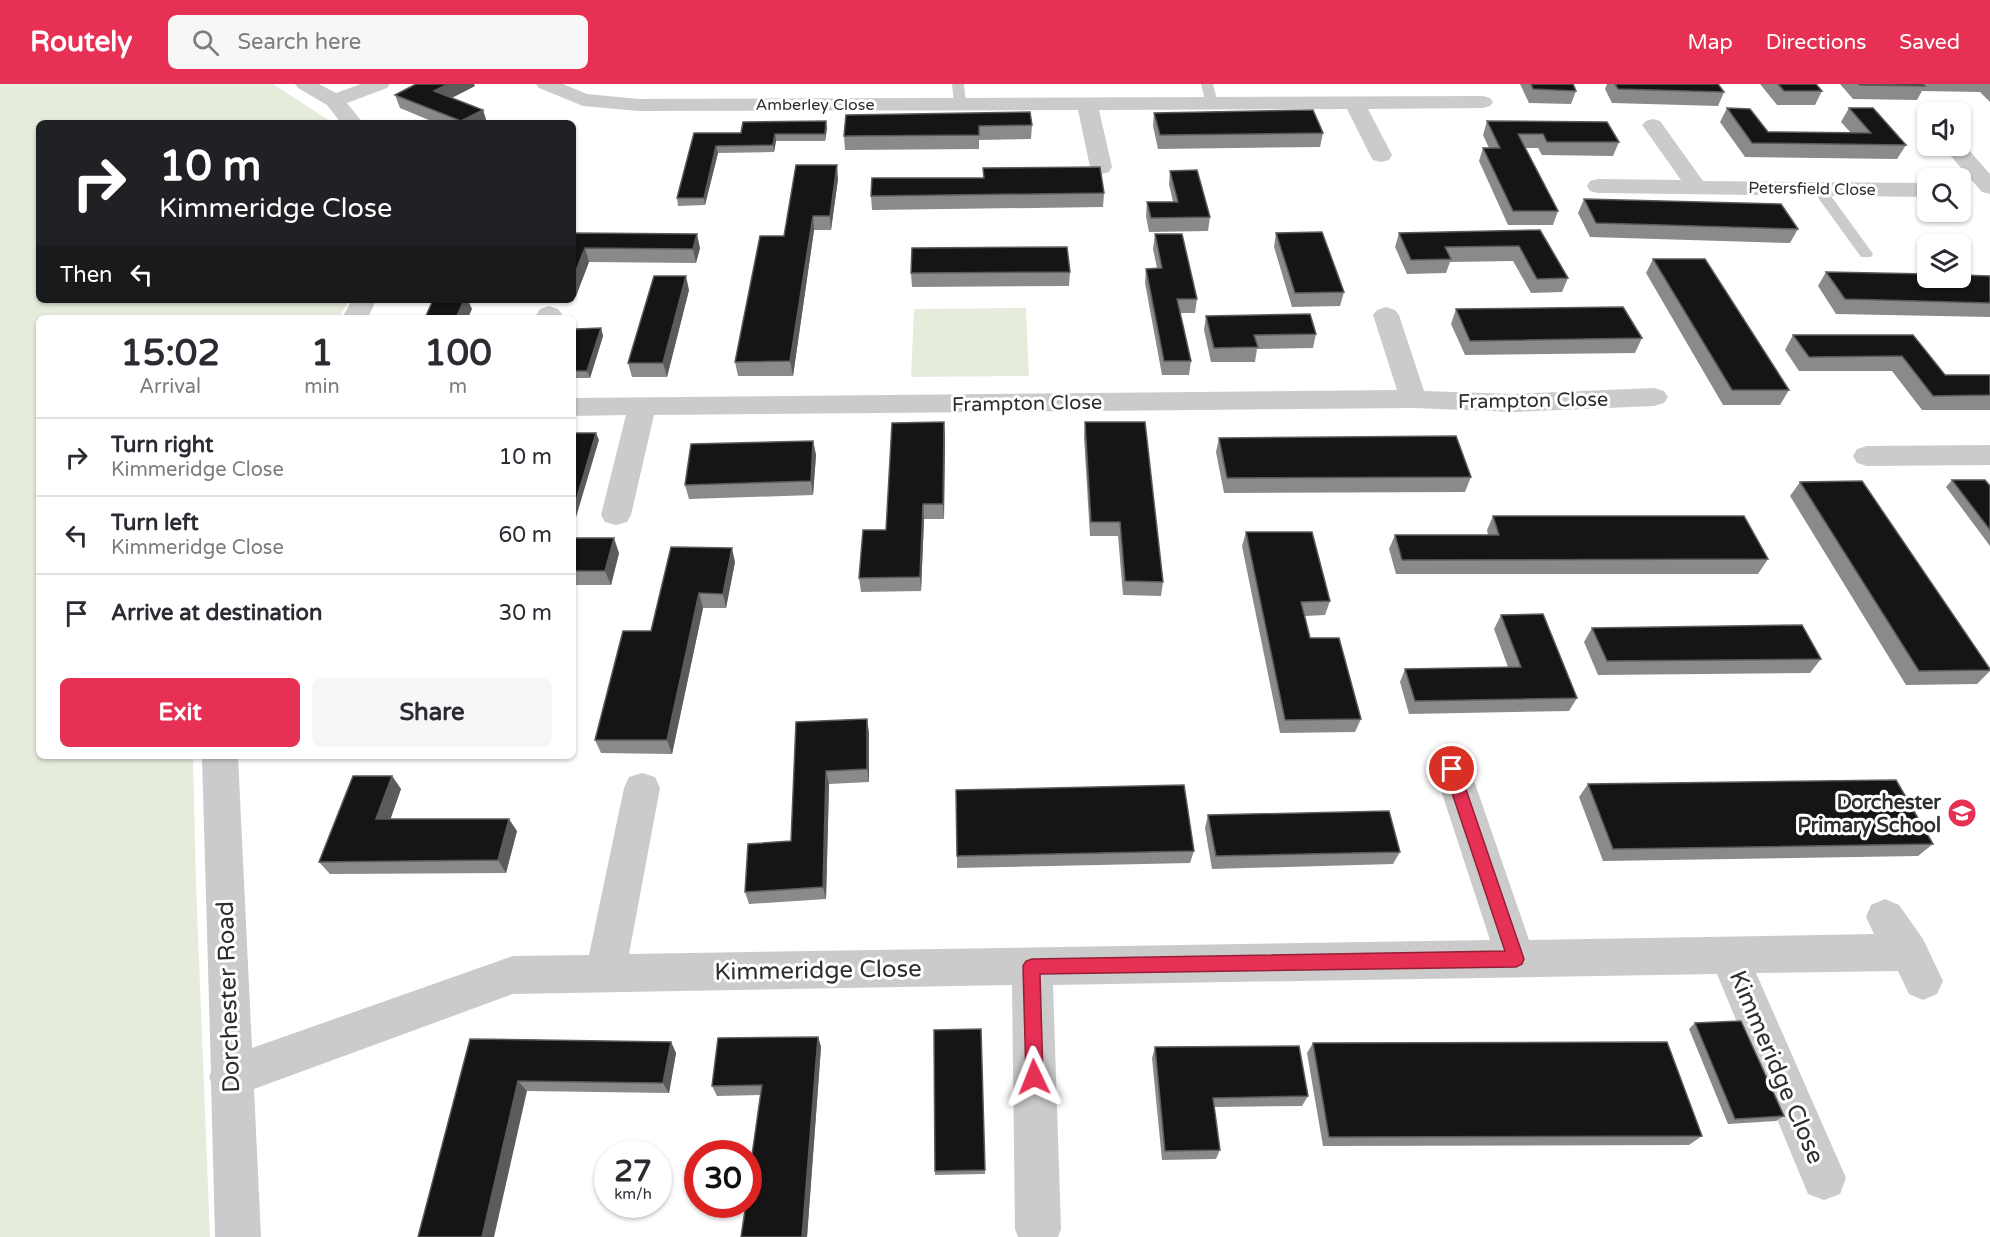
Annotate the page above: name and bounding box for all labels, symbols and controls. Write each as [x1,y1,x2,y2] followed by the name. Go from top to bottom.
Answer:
[168,15,588,69] search box
[30,25,132,59] text: Routely
[189,26,222,59] icon: search
[237,29,361,55] text: Search here
[1687,30,1733,55] text: Map
[1766,30,1866,55] text: Directions
[1899,30,1960,55] text: Saved
[755,95,875,115] street label: Amberley Close
[1917,102,1971,288] map controls
[1917,102,1971,156] button: sound
[159,141,261,192] text: 10 m
[60,144,138,222] icon: right
[1917,168,1971,222] button: search
[1748,178,1876,200] street label: Petersfield Close
[159,192,392,225] text: Kimmeridge Close
[1917,234,1971,288] button: layers
[125,258,158,291] icon: left
[60,262,113,288] text: Then
[120,332,220,375] text: 15:02
[311,332,333,375] text: 1
[424,332,492,375] text: 100
[139,375,201,399] text: Arrival
[304,375,340,399] text: min
[449,375,467,399] text: m
[1458,388,1608,414] street label: Frampton Close
[952,391,1102,417] street label: Frampton Close
[111,432,213,458] text: Turn right
[60,441,93,474] icon: right
[498,444,552,470] text: 10 m
[111,458,284,482] text: Kimmeridge Close
[111,510,199,536] text: Turn left
[60,519,93,552] icon: left
[498,522,552,548] text: 60 m
[111,536,284,560] text: Kimmeridge Close
[60,597,93,630] icon: arrive
[111,600,322,626] text: Arrive at destination
[498,600,552,626] text: 30 m
[60,678,300,747] button: Exit
[312,678,552,747] button: Share
[1426,743,1477,794] pin
[1435,752,1468,785] icon: arrive
[1797,791,1941,838] place label: Dorchester Primary School
[1946,797,1978,829] school or university icon: Dorchester Primary School
[211,901,246,1093] street label: Dorchester Road
[714,954,922,987] street label: Kimmeridge Close
[1723,966,1830,1168] street label: Kimmeridge Close
[1002,1045,1066,1109] position arrow
[684,1140,762,1218] speed limit sign: 30
[614,1153,652,1190] text: 27
[614,1185,652,1203] text: km/h

